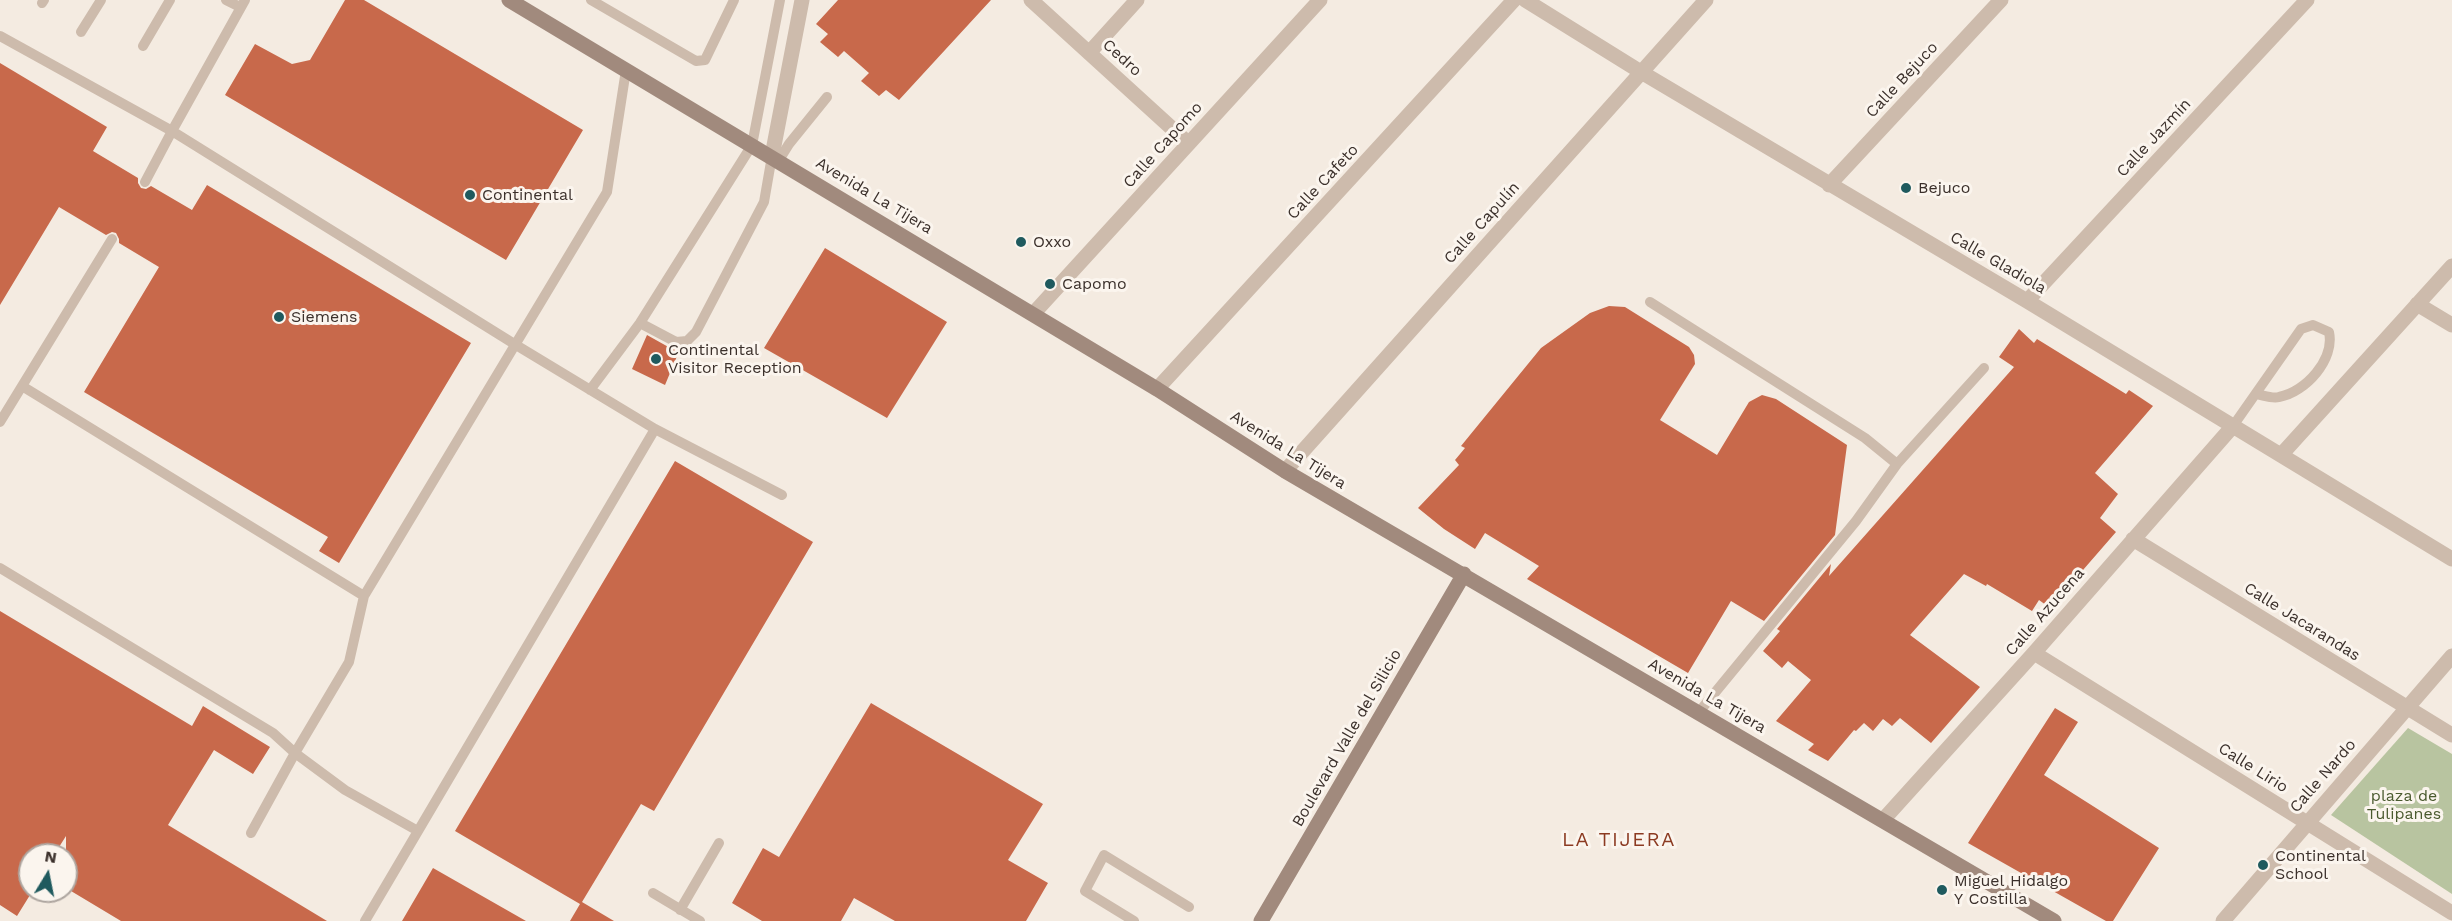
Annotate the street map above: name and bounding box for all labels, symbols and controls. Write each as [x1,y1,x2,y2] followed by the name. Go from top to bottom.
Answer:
[1098,35,1146,81] street label: Cedro
[1862,38,1942,122] street label: Calle Bejuco
[2113,95,2195,181] street label: Calle Jazmín
[1119,98,1207,192] street label: Calle Capomo
[1283,140,1363,224] street label: Calle Cafeto
[812,154,936,238] street label: Avenida La Tijera
[1440,178,1524,268] street label: Calle Capulín
[1918,178,1970,198] place label: Bejuco
[1899,181,1913,195] marker: Bejuco
[482,185,573,205] place label: Continental
[463,188,477,202] marker: Continental
[1946,228,2050,298] street label: Calle Gladiola
[1033,232,1071,252] place label: Oxxo
[1014,235,1028,249] marker: Oxxo
[1062,274,1127,294] place label: Capomo
[1043,277,1057,291] marker: Capomo
[291,307,357,327] place label: Siemens
[272,310,286,324] marker: Siemens
[668,340,802,378] place label: Continental Visitor Reception
[649,352,663,366] marker: Continental Visitor Reception
[1227,407,1349,493] street label: Avenida La Tijera
[2001,564,2089,660] street label: Calle Azucena
[2240,579,2364,665] street label: Calle Jacarandas
[1288,646,1406,830] street label: Boulevard Valle del Silicio
[1645,654,1769,738] street label: Avenida La Tijera
[2286,735,2360,817] street label: Calle Nardo
[2215,739,2291,797] street label: Calle Lirio
[2367,786,2441,824] park label: plaza de Tulipanes
[1562,828,1676,852] district label: LA TIJERA
[18,843,78,903] north arrow
[43,846,58,867] text: N
[2275,846,2366,884] place label: Continental School
[2256,858,2270,872] marker: Continental School
[1954,871,2068,909] place label: Miguel Hidalgo Y Costilla
[1935,883,1949,897] marker: Miguel Hidalgo Y Costilla

